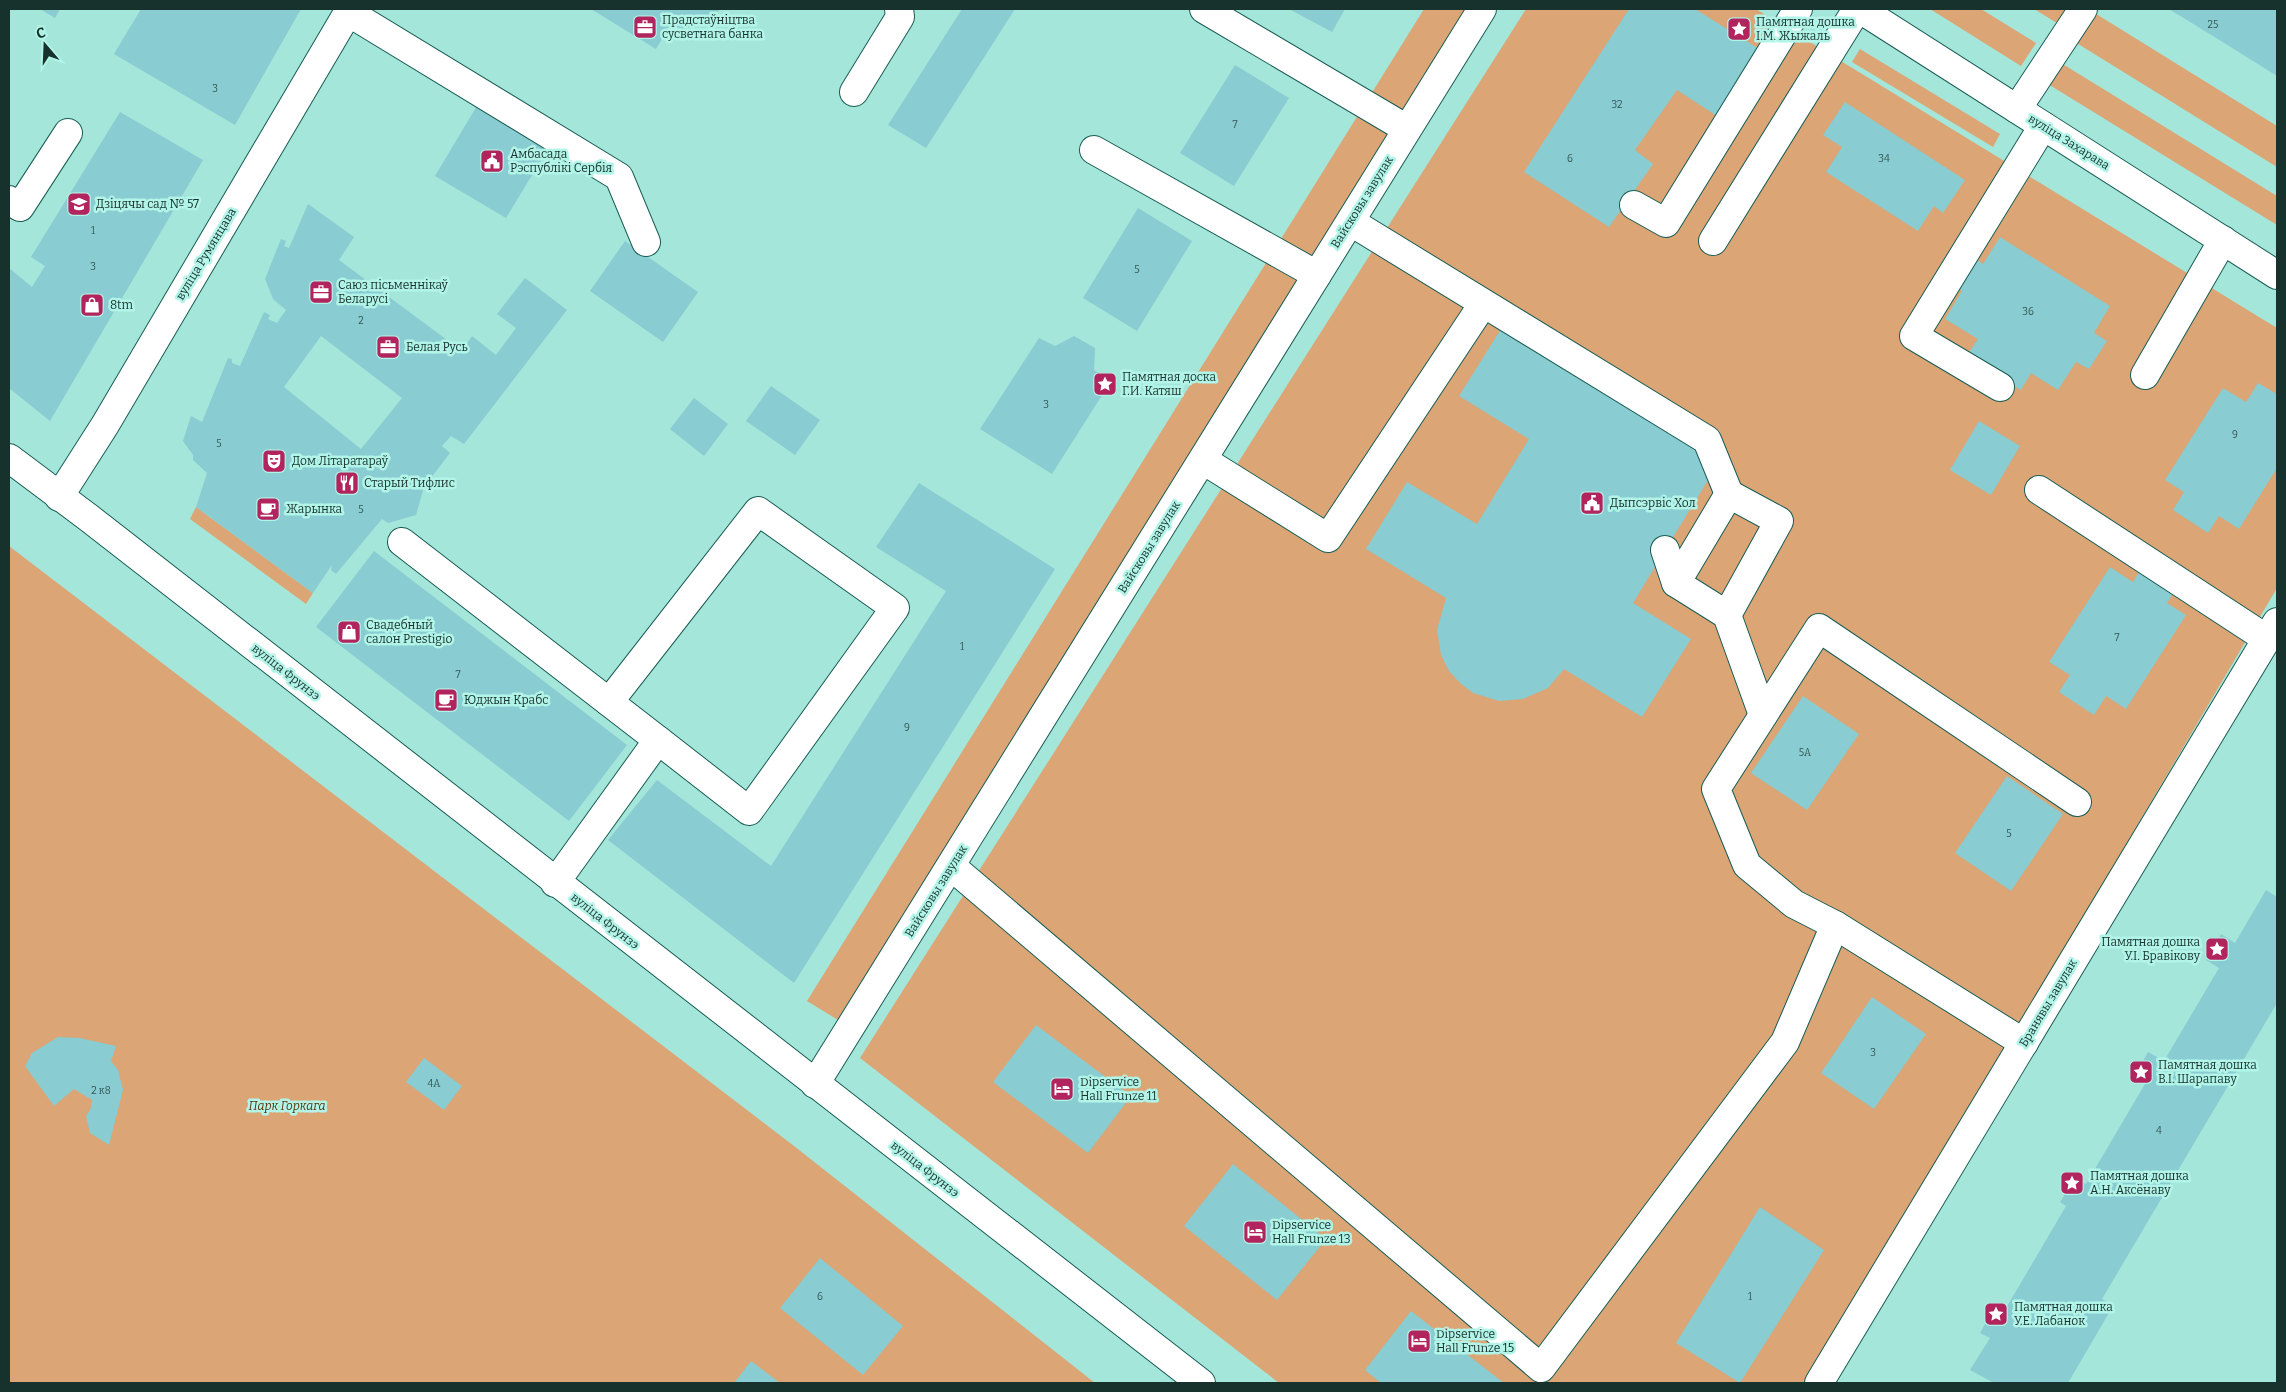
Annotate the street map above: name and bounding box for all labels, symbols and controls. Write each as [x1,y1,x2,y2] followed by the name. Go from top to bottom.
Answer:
[662,13,763,41] place label: Прадстаўніцтва сусветнага банка
[632,14,658,40] office icon: Прадстаўніцтва сусветнага банка
[1756,15,1855,43] place label: Памятная дошка І.М. Жыжаль
[1726,16,1752,42] place icon: Памятная дошка І.М. Жыжаль
[2208,19,2218,31] house number: 25
[20,20,70,70] north arrow
[34,24,48,43] text: С
[212,83,218,95] house number: 3
[1611,99,1623,111] house number: 32
[2026,111,2113,173] street label: вуліца Захарава
[1232,119,1238,131] house number: 7
[510,147,613,175] place label: Амбасада Рэспублікі Сербія
[479,148,505,174] public building icon: Амбасада Рэспублікі Сербія
[1328,153,1396,251] street label: Вайсковы завулак
[1567,153,1573,165] house number: 6
[1878,153,1890,165] house number: 34
[66,191,92,217] school or university icon: Дзіцячы сад № 57
[96,197,199,211] place label: Дзіцячы сад № 57
[173,205,239,303] street label: вуліца Румянцава
[91,225,95,237] house number: 1
[90,261,96,273] house number: 3
[1134,264,1140,276] house number: 5
[338,278,449,306] place label: Саюз пісьменнікаў Беларусі
[308,279,334,305] office icon: Саюз пісьменнікаў Беларусі
[79,292,105,318] shop icon: 8tm
[110,298,133,312] place label: 8tm
[2022,306,2034,318] house number: 36
[358,315,364,327] house number: 2
[375,334,401,360] office icon: Белая Русь
[406,340,468,354] place label: Белая Русь
[1122,370,1217,398] place label: Памятная доска Г.И. Катяш
[1092,371,1118,397] place icon: Памятная доска Г.И. Катяш
[1043,399,1049,411] house number: 3
[2232,429,2238,441] house number: 9
[216,438,222,450] house number: 5
[261,448,287,474] theatre icon: Дом Літаратараў
[292,454,389,468] place label: Дом Літаратараў
[334,470,360,496] restaurant icon: Старый Тифлис
[364,476,455,490] place label: Старый Тифлис
[1579,490,1605,516] public building icon: Дыпсэрвіс Хол
[255,496,281,522] cafe icon: Жарынка
[1610,496,1696,510] place label: Дыпсэрвіс Хол
[1115,498,1183,596] street label: Вайсковы завулак
[286,502,343,516] place label: Жарынка
[358,504,364,516] house number: 5
[366,618,452,646] place label: Свадебный салон Prestigio
[336,619,362,645] shop icon: Свадебный салон Prestigio
[2114,632,2120,644] house number: 7
[249,641,323,703] street label: вуліца Фрунзэ
[960,641,964,653] house number: 1
[455,669,461,681] house number: 7
[433,687,459,713] cafe icon: Юджын Крабс
[464,693,548,707] place label: Юджын Крабс
[904,722,910,734] house number: 9
[1799,747,1812,759] house number: 5А
[2006,828,2012,840] house number: 5
[902,842,970,940] street label: Вайсковы завулак
[568,890,642,952] street label: вуліца Фрунзэ
[2101,935,2201,963] place label: Памятная дошка У.І. Бравікову
[2204,936,2230,962] place icon: Памятная дошка У.І. Бравікову
[2016,957,2080,1049] street label: Бранявы завулак
[1870,1047,1876,1059] house number: 3
[2158,1058,2257,1086] place label: Памятная дошка В.І. Шарапаву
[2128,1059,2154,1085] place icon: Памятная дошка В.І. Шарапаву
[1080,1075,1157,1103] place label: Dipservice Hall Frunze 11
[1049,1076,1075,1102] hotel icon: Dipservice Hall Frunze 11
[428,1078,441,1090] house number: 4А
[91,1085,111,1097] house number: 2 к8
[248,1099,326,1113] park label: Парк Горкага
[2156,1125,2162,1137] house number: 4
[888,1138,962,1200] street label: вуліца Фрунзэ
[2090,1169,2189,1197] place label: Памятная дошка А.Н. Аксёнаву
[2059,1170,2085,1196] place icon: Памятная дошка А.Н. Аксёнаву
[1272,1218,1351,1246] place label: Dipservice Hall Frunze 13
[1242,1219,1268,1245] hotel icon: Dipservice Hall Frunze 13
[817,1291,823,1303] house number: 6
[1748,1291,1752,1303] house number: 1
[2014,1300,2113,1328] place label: Памятная дошка У.Е. Лабанок
[1983,1301,2009,1327] place icon: Памятная дошка У.Е. Лабанок
[1436,1327,1514,1355] place label: Dipservice Hall Frunze 15
[1406,1328,1432,1354] hotel icon: Dipservice Hall Frunze 15

